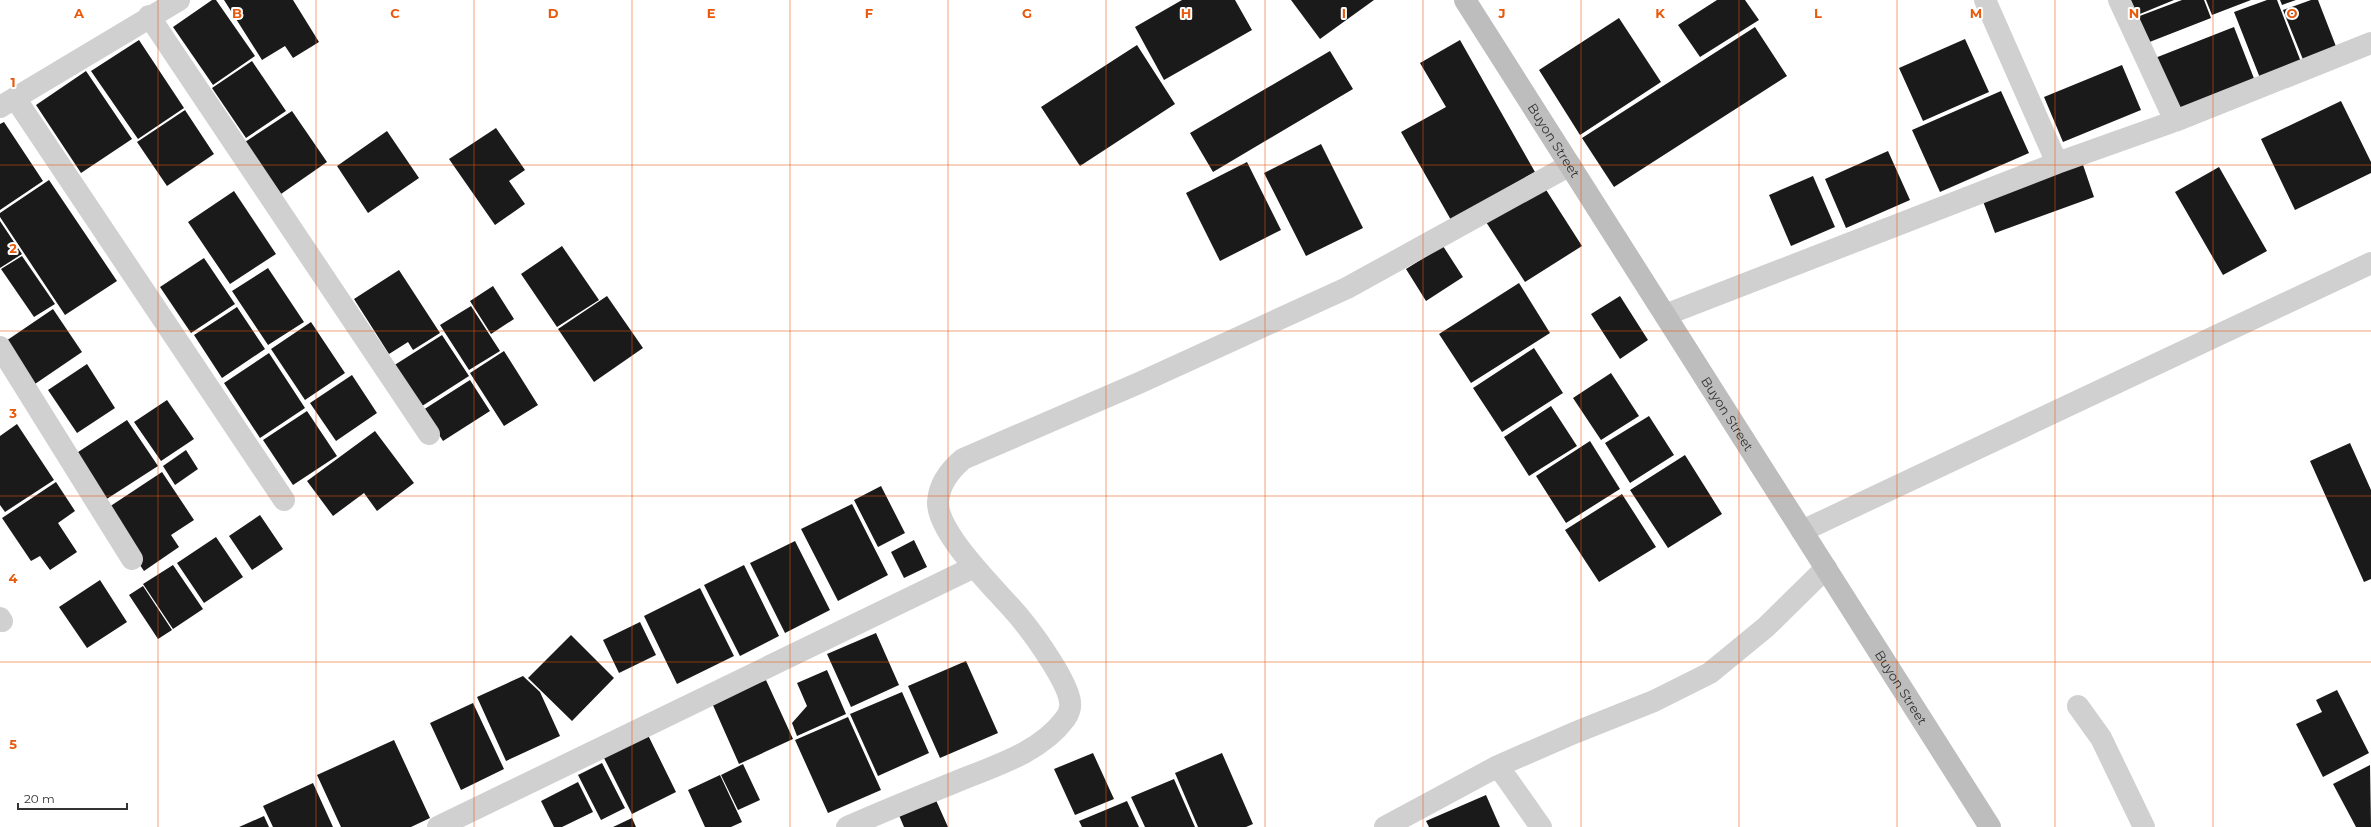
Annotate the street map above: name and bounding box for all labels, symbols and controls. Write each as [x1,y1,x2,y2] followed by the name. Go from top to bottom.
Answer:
[73,5,85,21] text: A
[232,5,242,21] text: B
[390,5,400,21] text: C
[548,5,559,21] text: D
[707,5,716,21] text: E
[865,5,873,21] text: F
[1022,5,1032,21] text: G
[1181,5,1191,21] text: H
[1342,5,1346,21] text: I
[1497,5,1506,21] text: J
[1655,5,1665,21] text: K
[1814,5,1822,21] text: L
[1970,5,1982,21] text: M
[2129,5,2139,21] text: N
[2287,5,2298,21] text: O
[10,74,16,90] text: 1
[1524,100,1584,180] street label: Buyon Street
[9,240,17,256] text: 2
[1698,373,1757,454] street label: Buyon Street
[8,405,17,421] text: 3
[9,570,18,586] text: 4
[1872,647,1931,727] street label: Buyon Street
[9,736,17,752] text: 5
[18,785,127,811] scale bar
[24,791,55,806] text: 20 m

